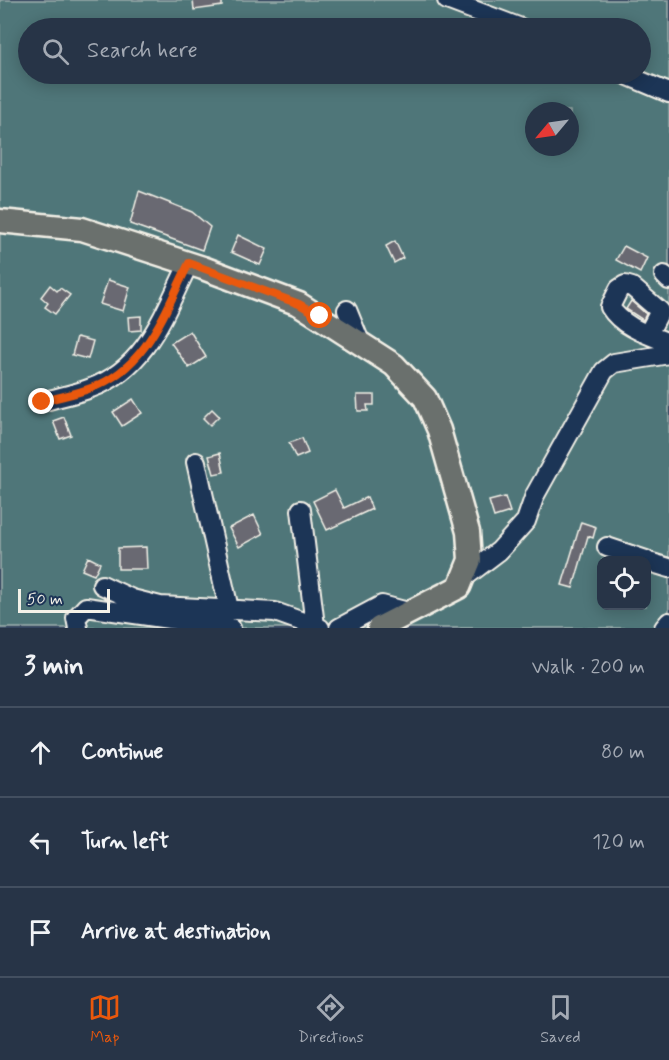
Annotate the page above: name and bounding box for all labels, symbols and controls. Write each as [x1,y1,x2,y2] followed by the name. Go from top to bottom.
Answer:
[18,18,651,84] search box
[39,35,72,68] icon: search
[87,37,198,65] text: Search here
[525,102,579,156] north arrow
[306,302,332,328] route start
[28,388,54,414] route end
[597,556,651,610] map controls
[597,556,651,610] button: locate
[18,586,110,614] scale bar
[27,589,63,610] text: 50 m
[24,650,84,684] text: 3 min
[532,654,645,681] text: Walk · 200 m
[24,736,57,769] icon: ahead
[81,738,163,766] text: Continue
[601,739,645,766] text: 80 m
[24,826,57,859] icon: left
[81,828,169,856] text: Turn left
[592,829,645,856] text: 120 m
[24,916,57,949] icon: arrive
[81,918,271,946] text: Arrive at destination
[88,991,121,1048] tab: Map
[298,991,364,1048] tab: Directions
[540,991,581,1048] tab: Saved

